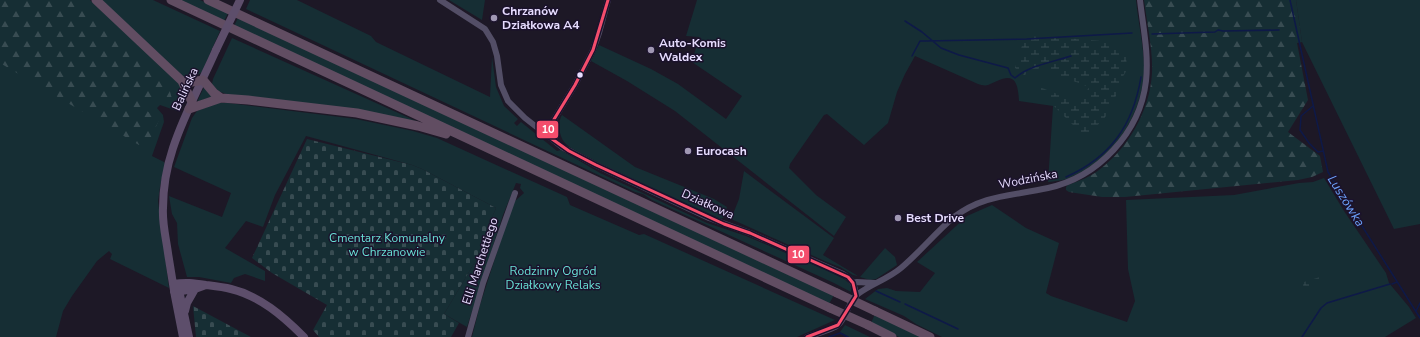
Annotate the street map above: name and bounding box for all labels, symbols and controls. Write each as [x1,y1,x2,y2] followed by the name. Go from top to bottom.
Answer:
[502,3,579,33] place label: Chrzanów Działkowa A4
[489,13,499,23] marker: Chrzanów Działkowa A4
[659,35,726,65] place label: Auto-Komis Waldex
[646,45,656,55] marker: Auto-Komis Waldex
[168,65,202,113] street label: Balińska
[575,70,585,80] unlabelled marker
[536,120,559,139] line badge: 10
[541,122,555,137] text: 10
[696,143,747,159] place label: Eurocash
[683,146,693,156] marker: Eurocash
[997,165,1059,193] street label: Wodzińska
[1323,172,1369,230] water label: Luszówka
[679,185,737,223] street label: Działkowa
[906,210,965,226] place label: Best Drive
[893,213,903,223] marker: Best Drive
[458,215,502,307] street label: Elli Marchettiego
[329,230,446,260] park label: Cmentarz Komunalny w Chrzanowie
[787,245,810,264] line badge: 10
[791,247,805,262] text: 10
[505,263,601,293] park label: Rodzinny Ogród Działkowy Relaks

